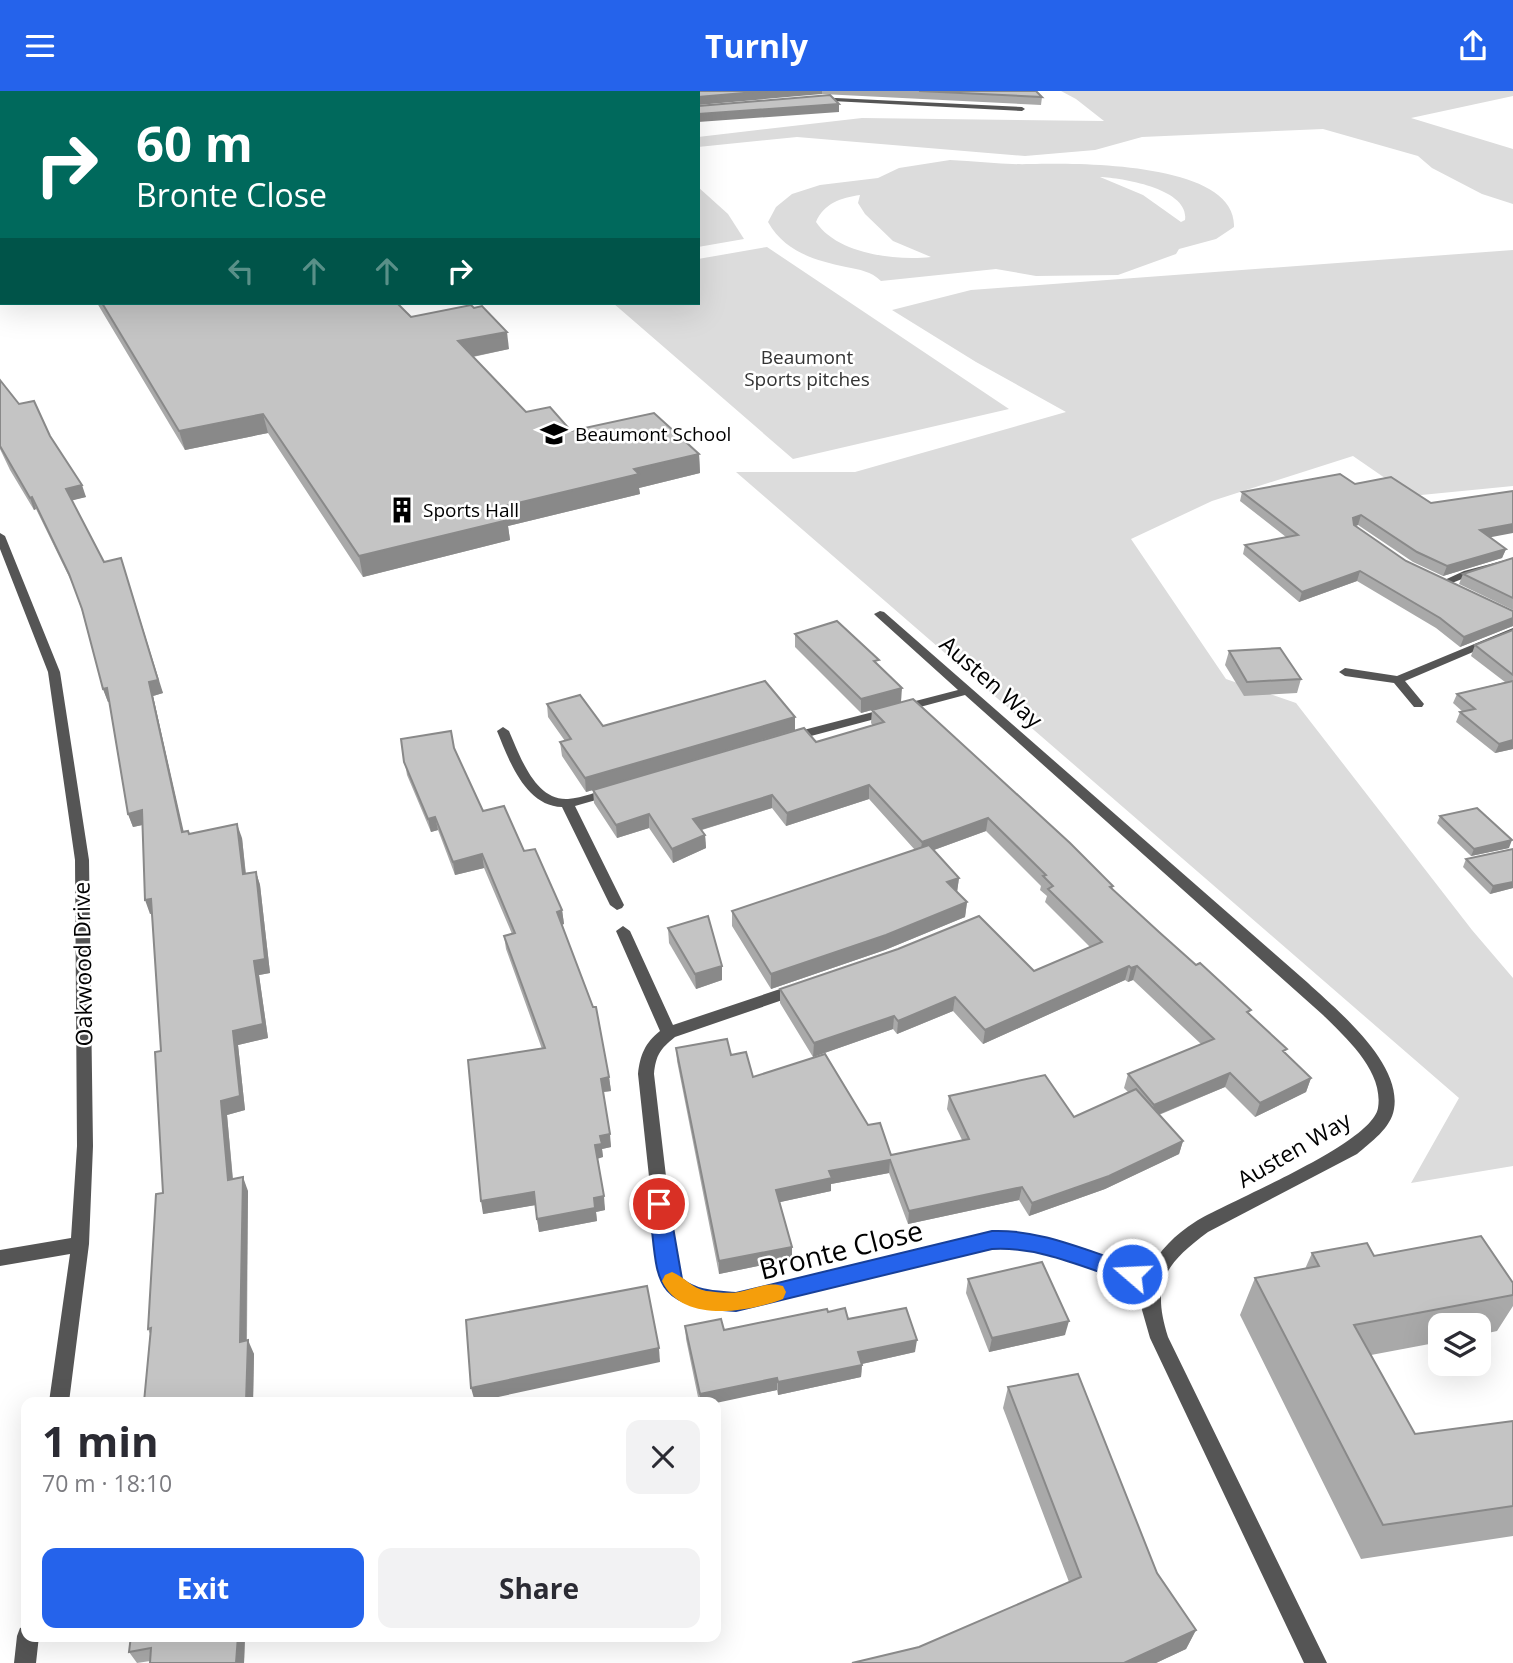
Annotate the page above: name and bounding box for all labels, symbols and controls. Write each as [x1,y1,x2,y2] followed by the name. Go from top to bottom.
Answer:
[705,24,808,67] text: Turnly
[21,27,59,65] icon: menu
[1454,27,1492,65] icon: share
[136,110,253,176] text: 60 m
[21,119,112,210] icon: right
[136,173,327,216] text: Bronte Close
[222,252,260,290] icon: left
[295,252,333,290] icon: ahead
[368,252,406,290] icon: ahead
[441,252,479,290] icon: right
[744,344,870,392] park label: Beaumont Sports pitches
[539,419,569,449] school or university icon: Beaumont School
[575,421,731,447] place label: Beaumont School
[387,495,417,525] building icon: Sports Hall
[423,497,519,523] place label: Sports Hall
[933,628,1050,735] street label: Austen Way
[65,881,99,1047] street label: Oakwood Drive
[1231,1103,1357,1195] street label: Austen Way
[629,1174,689,1234] pin
[640,1185,678,1223] icon: arrive
[755,1210,926,1288] street label: Bronte Close
[1095,1237,1169,1311] position arrow
[1428,1313,1491,1376] map controls
[1428,1313,1491,1376] button: layers
[42,1412,159,1469] text: 1 min
[626,1420,700,1494] button: close
[42,1467,172,1499] text: 70 m · 18:10
[42,1548,364,1628] button: Exit
[378,1548,700,1628] button: Share

